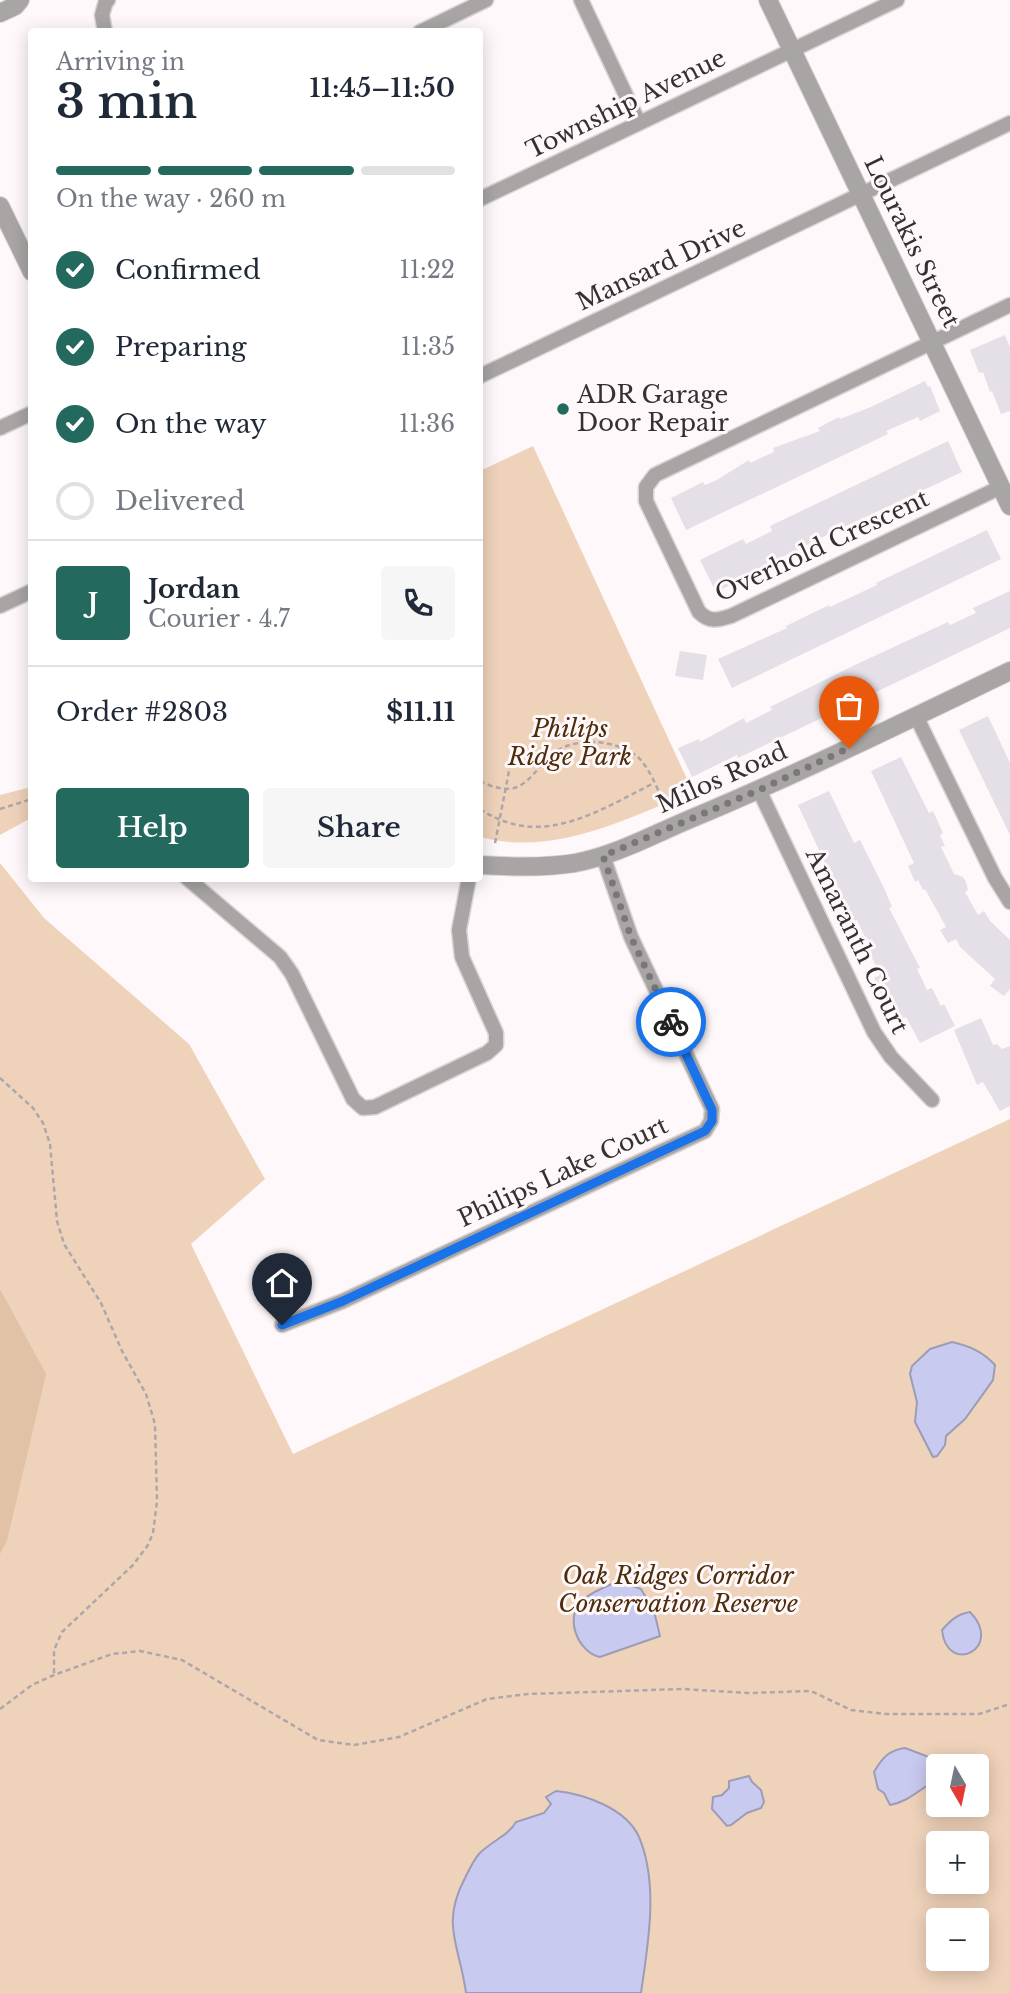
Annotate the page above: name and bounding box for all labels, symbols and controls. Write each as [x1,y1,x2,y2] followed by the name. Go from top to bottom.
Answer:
[521,43,730,164] street label: Township Avenue
[56,48,185,76] text: Arriving in
[309,72,455,104] text: 11:45–11:50
[56,73,197,130] text: 3 min
[858,151,966,332] street label: Lourakis Street
[56,185,286,213] text: On the way · 260 m
[572,213,750,316] street label: Mansard Drive
[56,251,94,289] icon: check
[115,254,260,286] text: Confirmed
[400,256,455,284] text: 11:22
[56,328,94,366] icon: check
[115,331,247,363] text: Preparing
[401,333,455,361] text: 11:35
[576,380,730,437] place label: ADR Garage Door Repair
[555,401,571,417] marker: ADR Garage Door Repair
[56,405,94,443] icon: check
[115,408,267,440] text: On the way
[399,410,455,438] text: 11:36
[710,483,933,608] street label: Overhold Crescent
[115,485,245,517] text: Delivered
[381,566,455,640] button: phone
[148,573,240,605] text: Jordan
[88,587,98,619] text: J
[148,605,290,633] text: Courier · 4.7
[819,676,879,748] pin
[830,687,868,725] icon: bag
[56,696,228,728] text: Order #2803
[386,696,455,728] text: $11.11
[507,714,632,771] park label: Philips Ridge Park
[652,736,791,819] street label: Milos Road
[56,788,249,868] button: Help
[263,788,455,868] button: Share
[800,842,915,1038] street label: Amaranth Court
[636,987,706,1057] courier
[652,1003,690,1041] icon: bike
[453,1110,672,1233] street label: Philips Lake Court
[252,1253,312,1325] pin
[263,1264,301,1302] icon: home
[558,1561,798,1618] park label: Oak Ridges Corridor Conservation Reserve
[926,1754,989,1816] north arrow
[926,1754,989,1971] map controls
[926,1831,989,1894] button: +
[926,1908,989,1971] button: −

